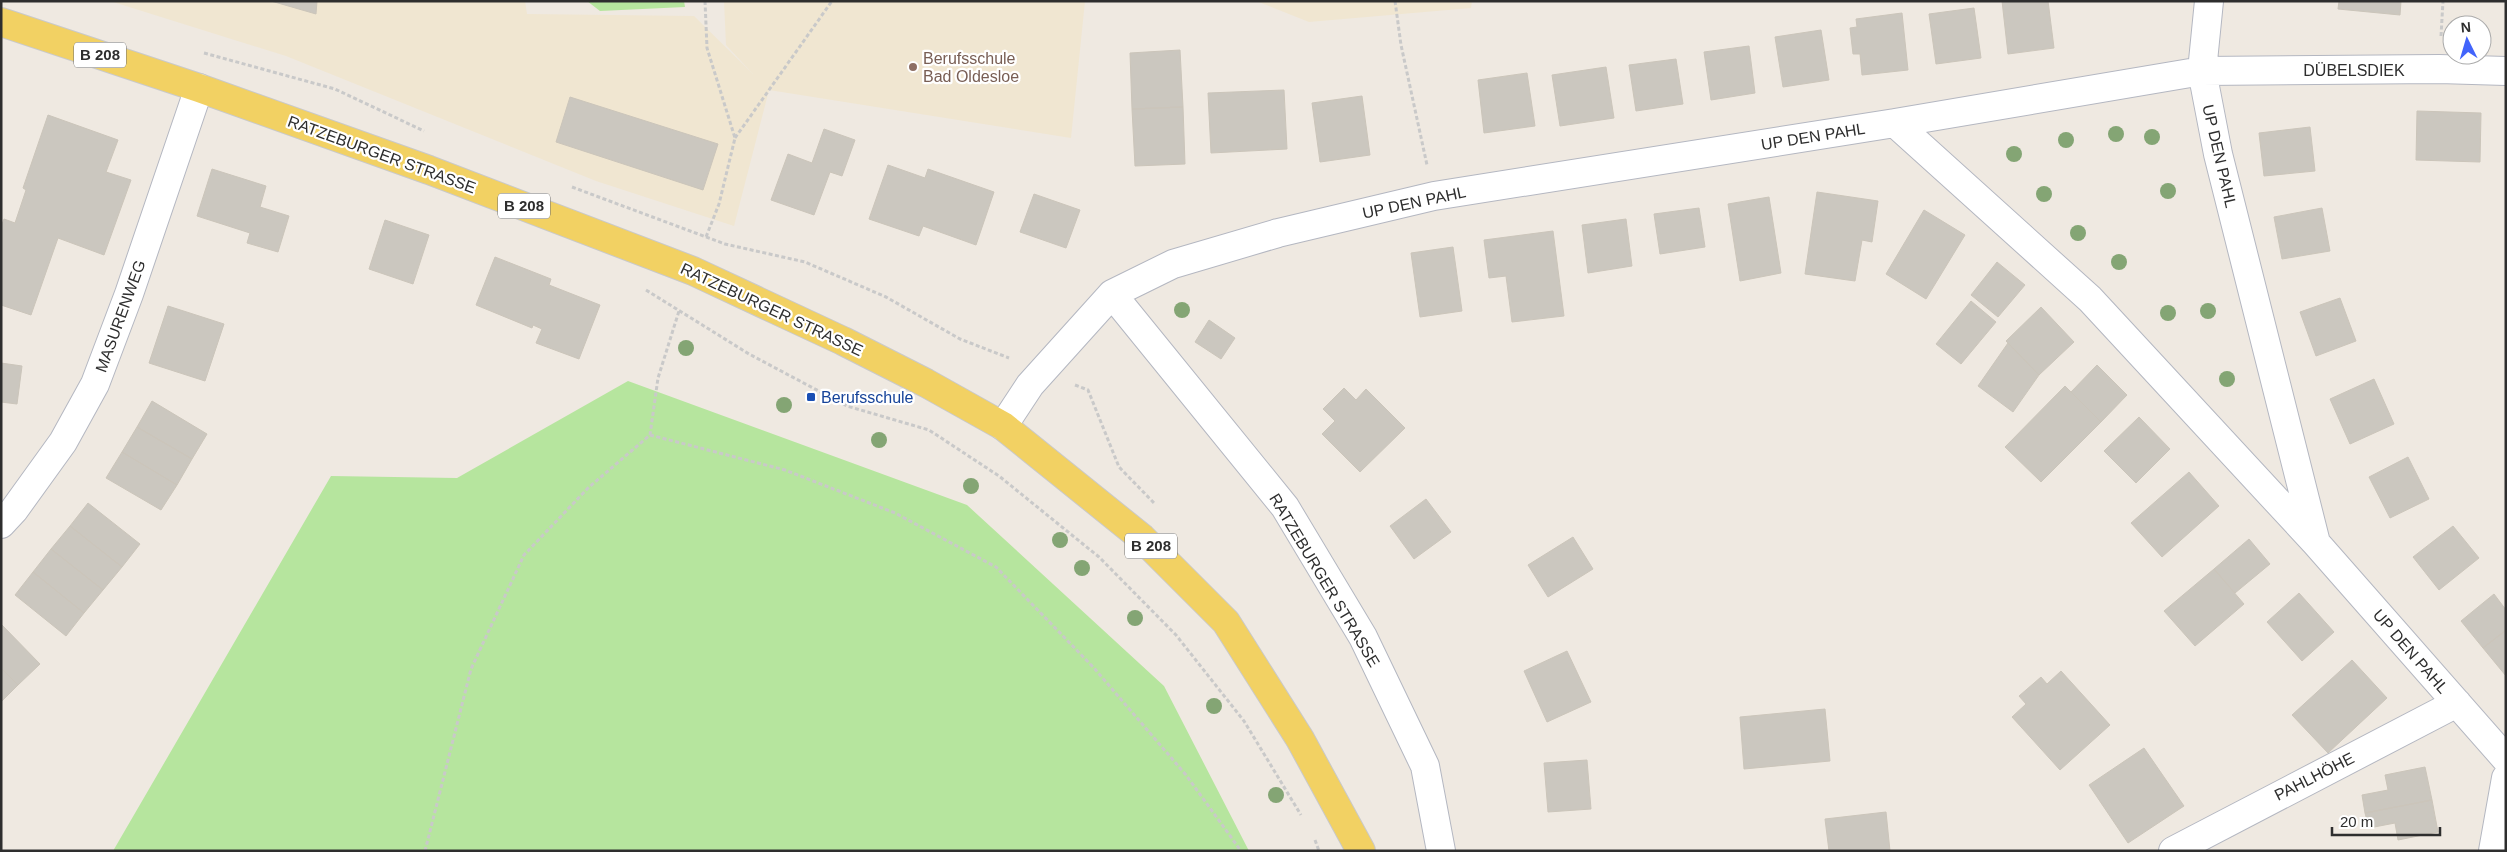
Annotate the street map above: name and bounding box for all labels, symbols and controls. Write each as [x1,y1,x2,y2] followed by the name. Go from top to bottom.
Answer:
[2442,15,2492,65] north arrow
[2460,19,2472,35] text: N
[74,42,126,68] road number: B 208
[923,50,1019,85] place label: Berufsschule Bad Oldesloe
[907,61,919,73] marker: Berufsschule Bad Oldesloe
[2303,62,2405,79] street label: DÜBELSDIEK
[2199,103,2240,209] street label: UP DEN PAHL
[285,112,478,196] street label: RATZEBURGER STRASSE
[1760,120,1866,153] street label: UP DEN PAHL
[1361,183,1467,222] street label: UP DEN PAHL
[498,194,550,218] road number: B 208
[92,258,149,375] street label: MASURENWEG
[678,260,865,359] street label: RATZEBURGER STRASSE
[821,389,914,406] place label: Berufsschule
[805,391,817,403] marker: Berufsschule
[1266,491,1383,670] street label: RATZEBURGER STRASSE
[1125,534,1177,558] road number: B 208
[2370,606,2452,697] street label: UP DEN PAHL
[2272,749,2357,804] street label: PAHLHÖHE
[2332,804,2440,836] scale bar
[2340,813,2373,830] text: 20 m

